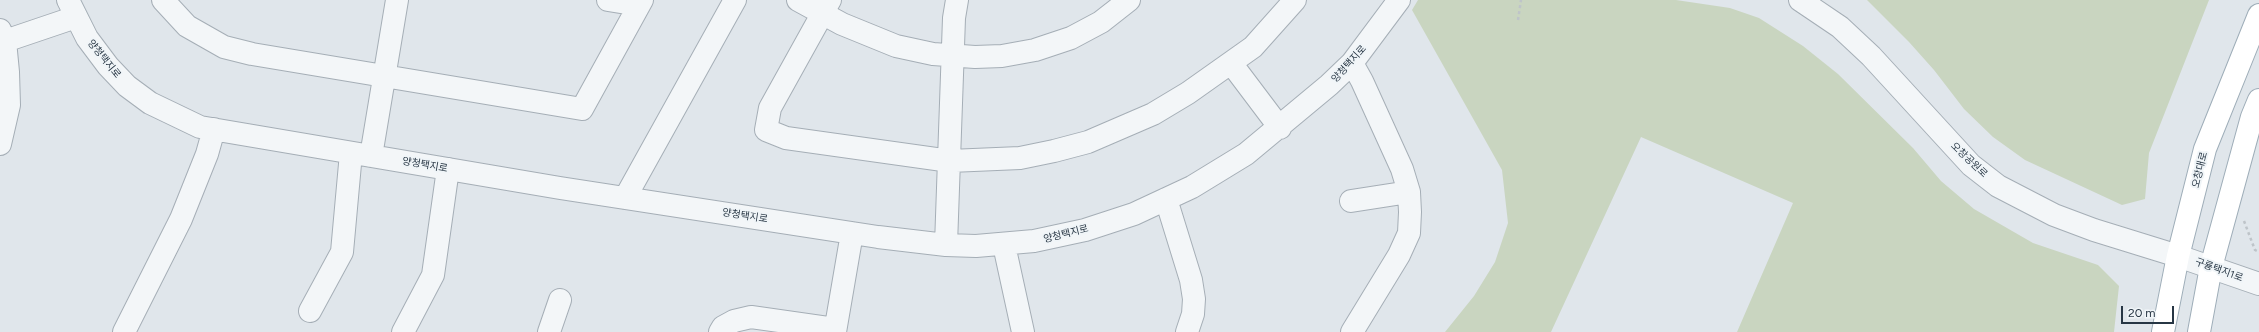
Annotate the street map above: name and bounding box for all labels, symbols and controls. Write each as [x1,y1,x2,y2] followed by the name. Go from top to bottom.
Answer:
[85,37,123,81] street label: 양청택지로
[1329,43,1369,85] street label: 양청택지로
[1948,140,1990,180] street label: 오창공원로
[2190,151,2210,189] street label: 오창대로
[401,155,449,175] street label: 양청택지로
[721,206,769,226] street label: 양청택지로
[1042,223,1090,245] street label: 양청택지로
[2193,256,2245,284] street label: 구룡택지1로
[2123,298,2176,324] scale bar
[2128,306,2156,320] text: 20 m

